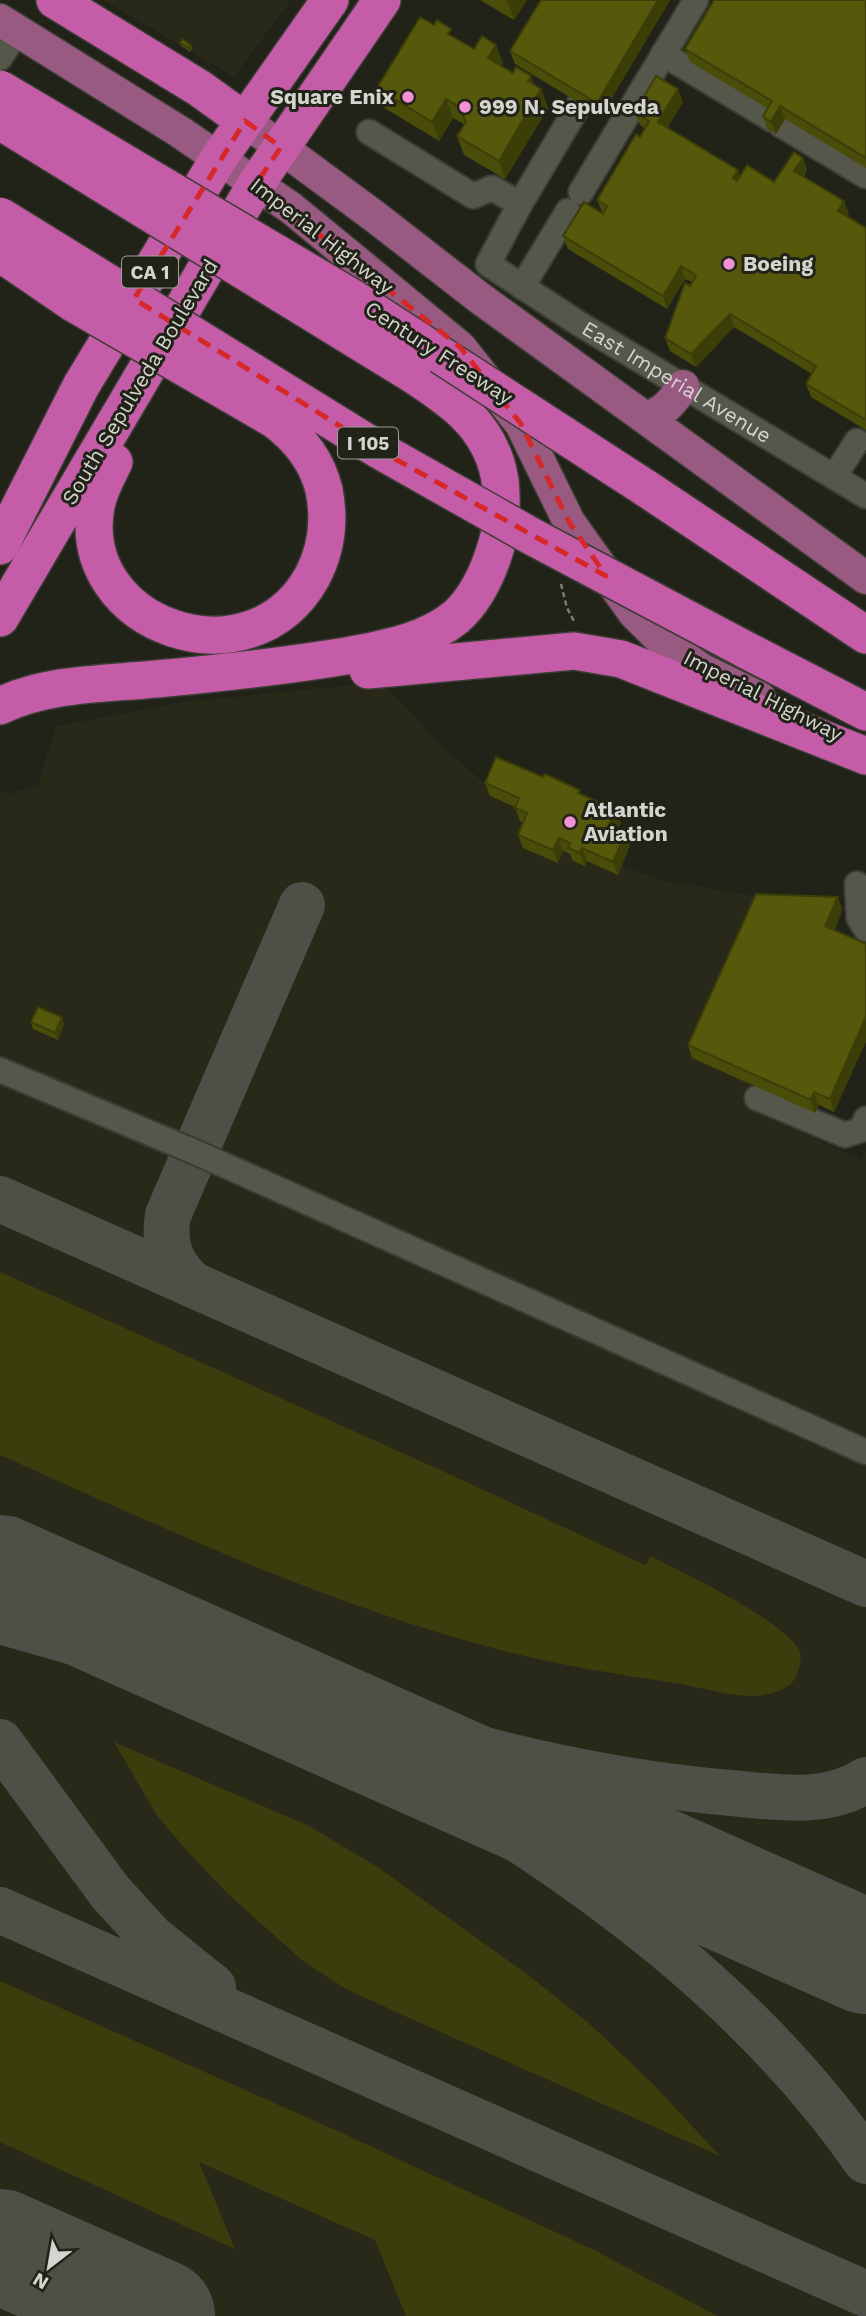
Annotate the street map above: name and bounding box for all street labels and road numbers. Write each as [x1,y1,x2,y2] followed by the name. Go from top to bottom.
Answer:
[246,172,399,299] street label: Imperial Highway
[56,254,223,509] street label: South Sepulveda Boulevard
[122,256,178,288] road number: CA 1
[361,296,518,410] street label: Century Freeway
[578,315,776,448] street label: East Imperial Avenue
[338,428,398,458] road number: I 105
[680,645,847,746] street label: Imperial Highway

